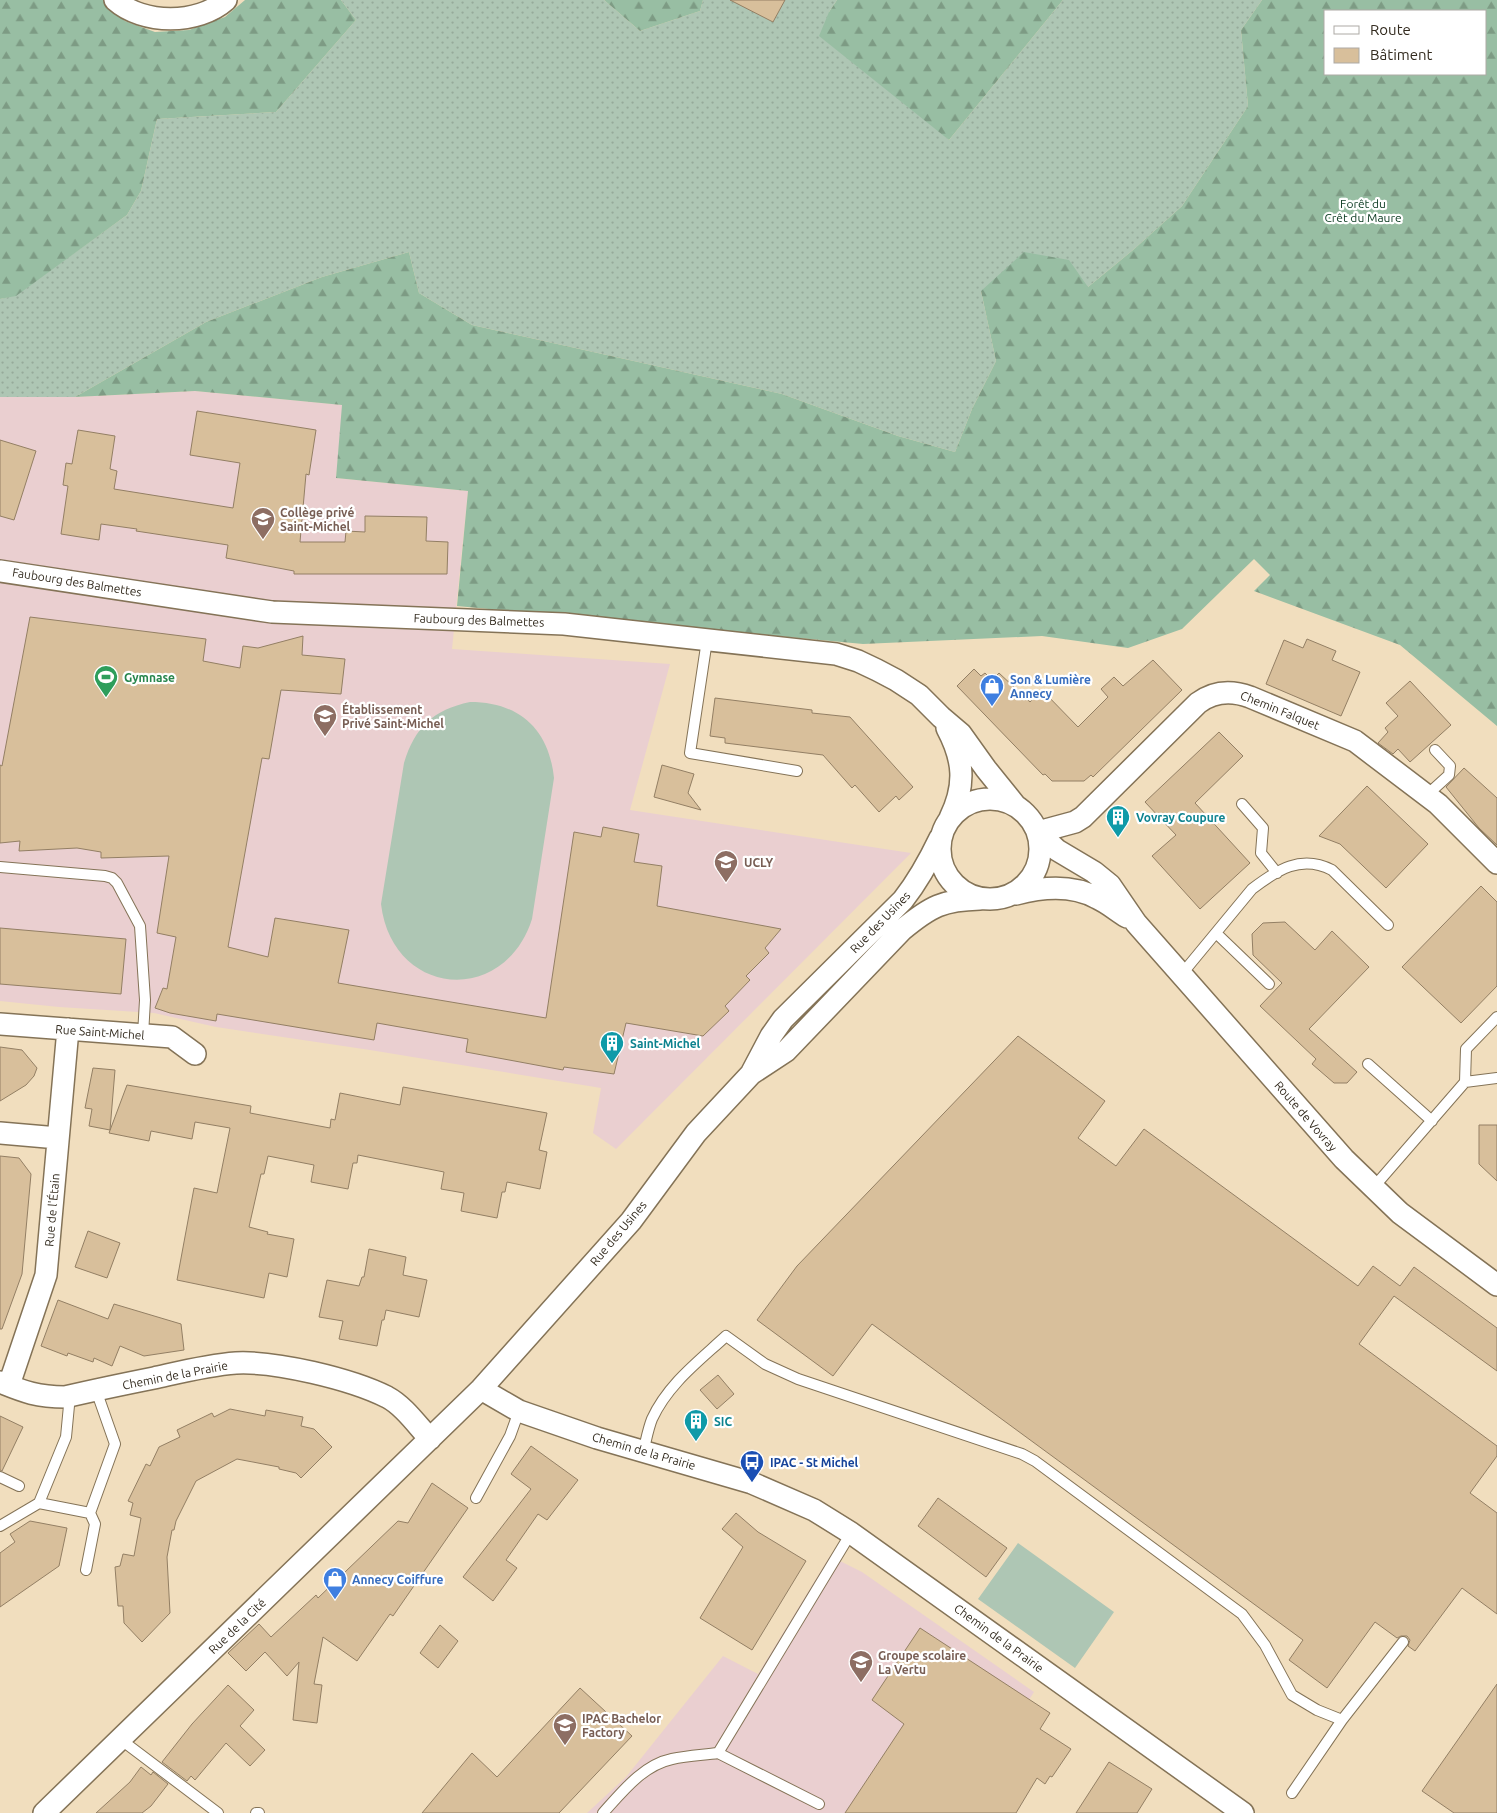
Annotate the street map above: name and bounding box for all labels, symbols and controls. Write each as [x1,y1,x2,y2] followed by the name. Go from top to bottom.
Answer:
[1324,10,1487,75] legend
[1370,21,1411,38] text: Route
[1370,46,1433,63] text: Bâtiment
[1324,197,1402,224] park label: Forêt du Crêt du Maure
[250,506,276,540] school or university icon: Collège privé Saint-Michel
[280,506,354,533] place label: Collège privé Saint-Michel
[11,565,143,599] street label: Faubourg des Balmettes
[413,611,545,629] street label: Faubourg des Balmettes
[93,664,119,698] sports icon: Gymnase
[124,671,175,684] place label: Gymnase
[979,673,1005,707] shop icon: Son & Lumière Annecy
[1010,673,1091,700] place label: Son & Lumière Annecy
[1239,688,1322,732] street label: Chemin Falquet
[342,701,444,730] place label: Établissement Privé Saint-Michel
[312,703,338,737] school or university icon: Établissement Privé Saint-Michel
[1105,804,1131,838] building icon: Vovray Coupure
[1136,811,1226,824] place label: Vovray Coupure
[713,849,739,883] school or university icon: UCLY
[744,856,773,869] place label: UCLY
[847,889,913,955] street label: Rue des Usines
[55,1022,145,1042] street label: Rue Saint-Michel
[599,1030,625,1064] building icon: Saint-Michel
[630,1037,701,1050] place label: Saint-Michel
[1272,1078,1340,1154] street label: Route de Vovray
[42,1173,62,1247] street label: Rue de l'Étain
[587,1198,649,1268] street label: Rue des Usines
[121,1358,229,1392] street label: Chemin de la Prairie
[683,1408,709,1442] building icon: SIC
[714,1415,732,1428] place label: SIC
[591,1430,697,1472] street label: Chemin de la Prairie
[739,1449,765,1483] bus stop icon: IPAC - St Michel
[770,1456,859,1469] place label: IPAC - St Michel
[322,1566,348,1600] shop icon: Annecy Coiffure
[352,1573,443,1586] place label: Annecy Coiffure
[206,1596,268,1656] street label: Rue de la Cité
[952,1601,1046,1675] street label: Chemin de la Prairie
[848,1649,874,1683] school or university icon: Groupe scolaire La Vertu
[878,1649,966,1676] place label: Groupe scolaire La Vertu
[552,1712,578,1746] school or university icon: IPAC Bachelor Factory
[582,1712,661,1739] place label: IPAC Bachelor Factory

